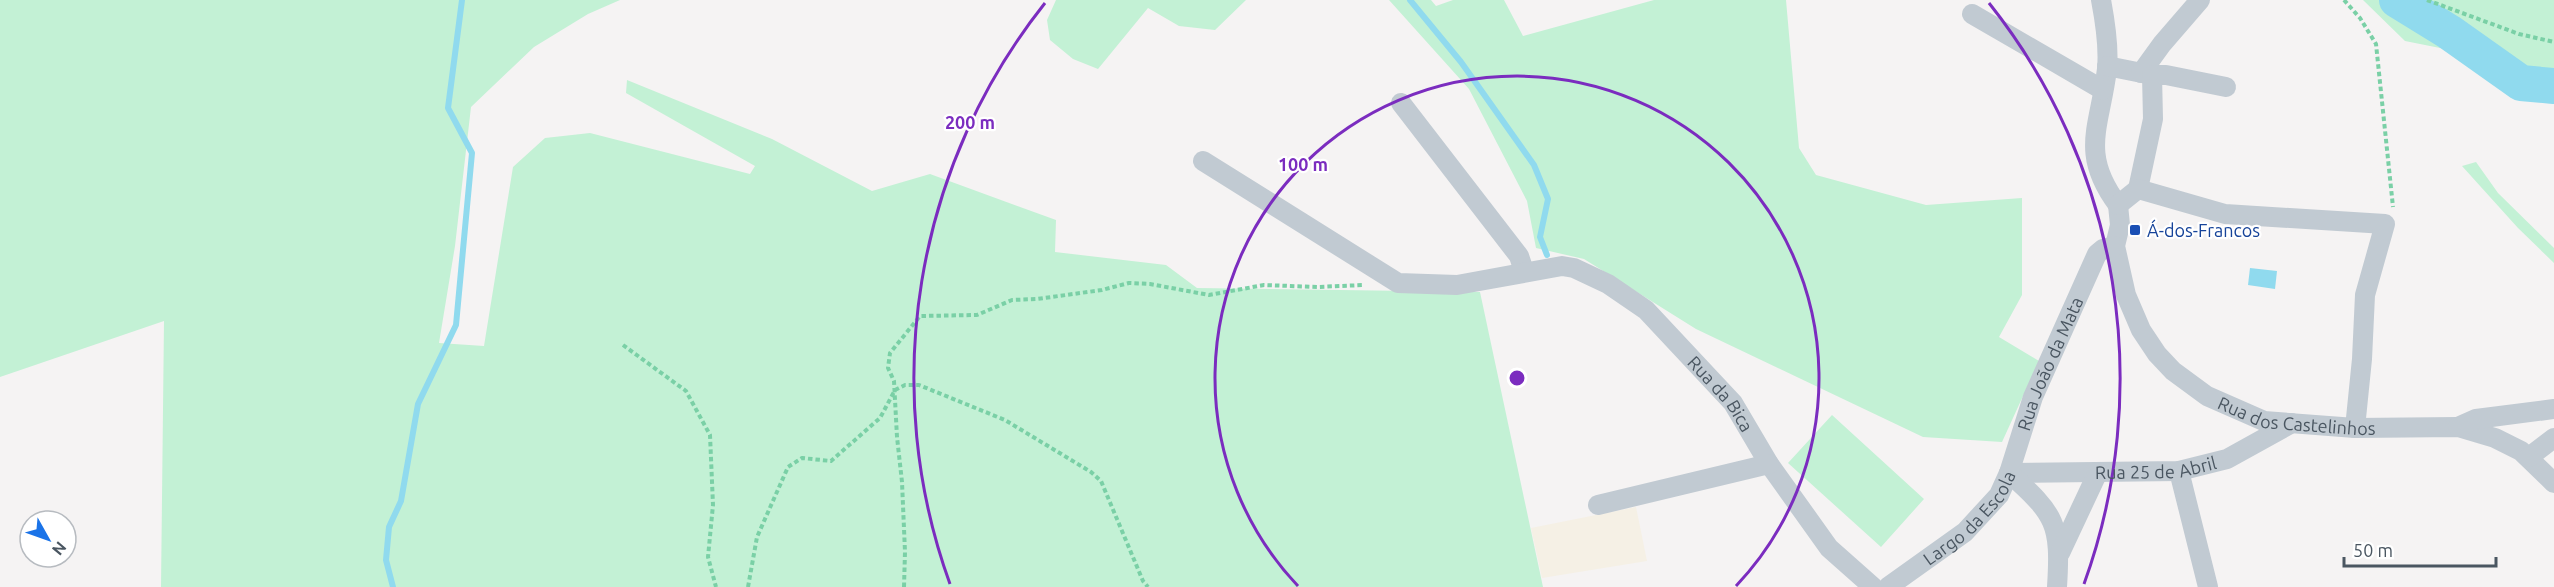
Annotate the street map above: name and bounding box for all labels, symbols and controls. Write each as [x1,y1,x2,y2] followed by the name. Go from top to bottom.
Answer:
[945,112,995,132] text: 200 m
[1278,154,1328,174] text: 100 m
[2147,219,2260,240] place label: Á-dos-Francos
[2128,223,2142,237] marker: Á-dos-Francos
[2013,293,2087,433] street label: Rua João da Mata
[1684,352,1757,435] street label: Rua da Bica
[1507,368,1527,388] centre of rings
[2215,392,2376,438] street label: Rua dos Castelinhos
[2095,452,2219,482] street label: Rua 25 de Abril
[1919,468,2019,569] street label: Largo da Escola
[18,509,78,569] north arrow
[2344,530,2496,568] scale bar
[49,538,70,559] text: N
[2353,540,2393,560] text: 50 m

